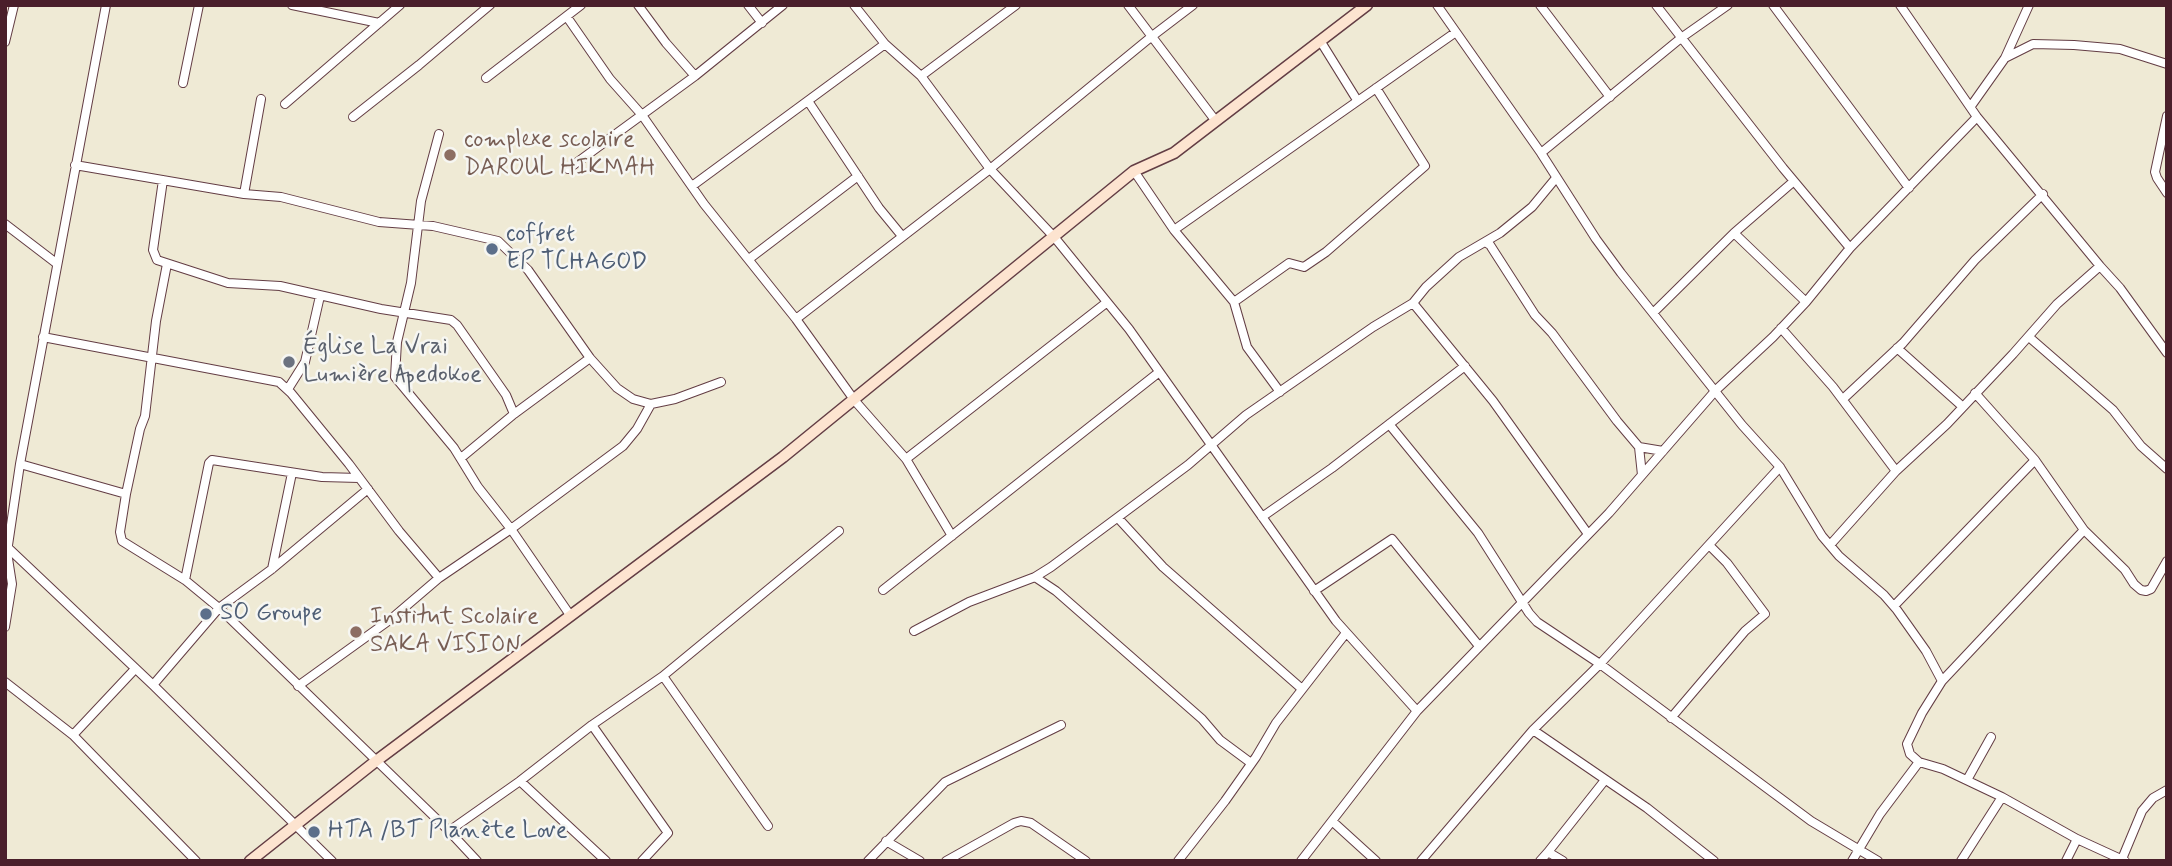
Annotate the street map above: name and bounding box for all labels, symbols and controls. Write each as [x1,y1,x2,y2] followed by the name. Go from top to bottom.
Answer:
[464,127,655,183] place label: complexe scolaire DAROUL HIKMAH
[442,147,458,163] marker: complexe scolaire DAROUL HIKMAH
[506,221,647,277] place label: coffret EP TCHAGOD
[484,241,500,257] marker: coffret EP TCHAGOD
[303,334,482,390] place label: Église La Vrai Lumière Apedokoe
[281,354,297,370] marker: Église La Vrai Lumière Apedokoe
[220,600,322,628] place label: SO Groupe
[370,604,539,660] place label: Institut Scolaire SAKA VISION
[198,606,214,622] marker: SO Groupe
[348,624,364,640] marker: Institut Scolaire SAKA VISION
[328,818,568,846] place label: HTA /BT Planète Love
[306,824,322,840] marker: HTA /BT Planète Love

